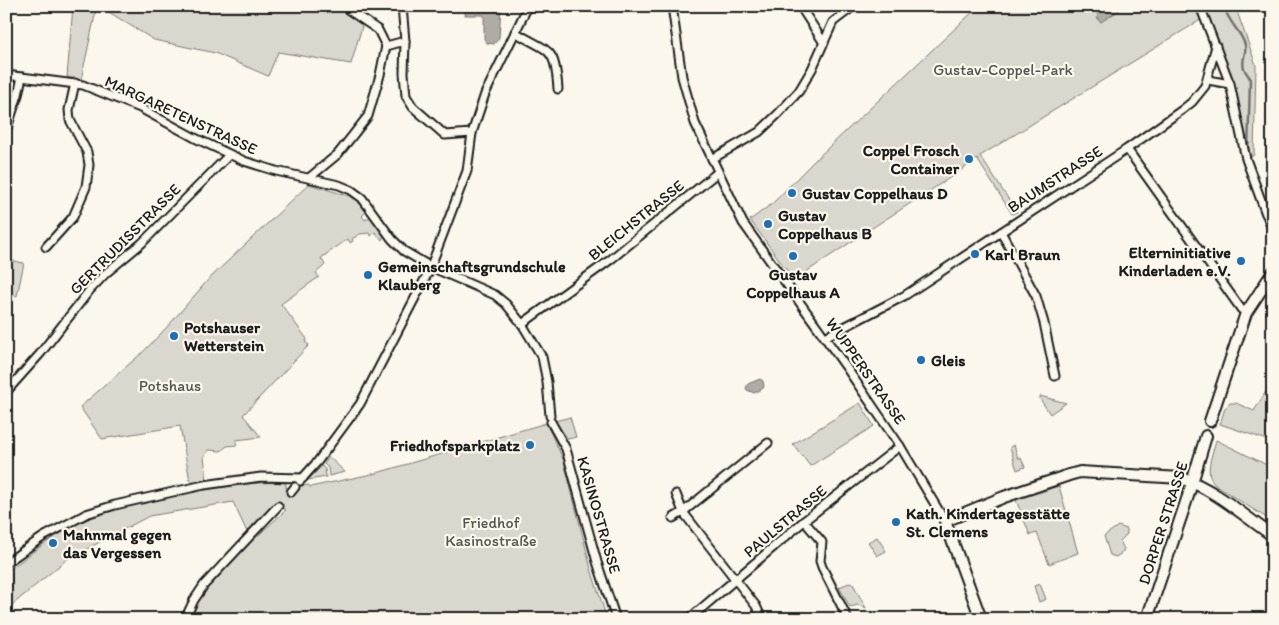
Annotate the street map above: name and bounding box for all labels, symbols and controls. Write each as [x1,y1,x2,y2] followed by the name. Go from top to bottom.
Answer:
[933,60,1073,79] park label: Gustav-Coppel-Park
[102,71,260,159] street label: MARGARETENSTRASSE
[863,141,960,178] place label: Coppel Frosch Container
[1004,141,1106,217] street label: BAUMSTRASSE
[963,153,975,165] marker: Coppel Frosch Container
[584,176,688,264] street label: BLEICHSTRASSE
[66,180,184,298] street label: GERTRUDISSTRASSE
[802,184,948,204] place label: Gustav Coppelhaus D
[786,187,798,199] marker: Gustav Coppelhaus D
[778,206,872,244] place label: Gustav Coppelhaus B
[762,218,774,230] marker: Gustav Coppelhaus B
[1119,243,1231,280] place label: Elterninitiative Kinderladen e.V.
[985,245,1061,264] place label: Karl Braun
[969,248,981,260] marker: Karl Braun
[787,250,799,262] marker: Gustav Coppelhaus A
[1235,255,1247,267] marker: Elterninitiative Kinderladen e.V.
[378,257,566,295] place label: Gemeinschaftsgrundschule Klauberg
[746,265,841,303] place label: Gustav Coppelhaus A
[362,269,374,281] marker: Gemeinschaftsgrundschule Klauberg
[822,314,910,428] street label: WUPPERSTRASSE
[184,318,265,355] place label: Potshauser Wetterstein
[168,330,180,342] marker: Potshauser Wetterstein
[931,351,965,370] place label: Gleis
[915,354,927,366] marker: Gleis
[139,376,201,395] park label: Potshaus
[390,436,521,456] place label: Friedhofsparkplatz
[524,439,536,451] marker: Friedhofsparkplatz
[573,454,625,576] street label: KASINOSTRASSE
[1134,459,1192,587] street label: DORPER STRASSE
[740,481,830,561] street label: PAULSTRASSE
[906,504,1070,541] place label: Kath. Kindertagesstätte St. Clemens
[445,513,537,550] park label: Friedhof Kasinostraße
[890,516,902,528] marker: Kath. Kindertagesstätte St. Clemens
[63,525,172,563] place label: Mahnmal gegen das Vergessen
[47,537,59,549] marker: Mahnmal gegen das Vergessen

